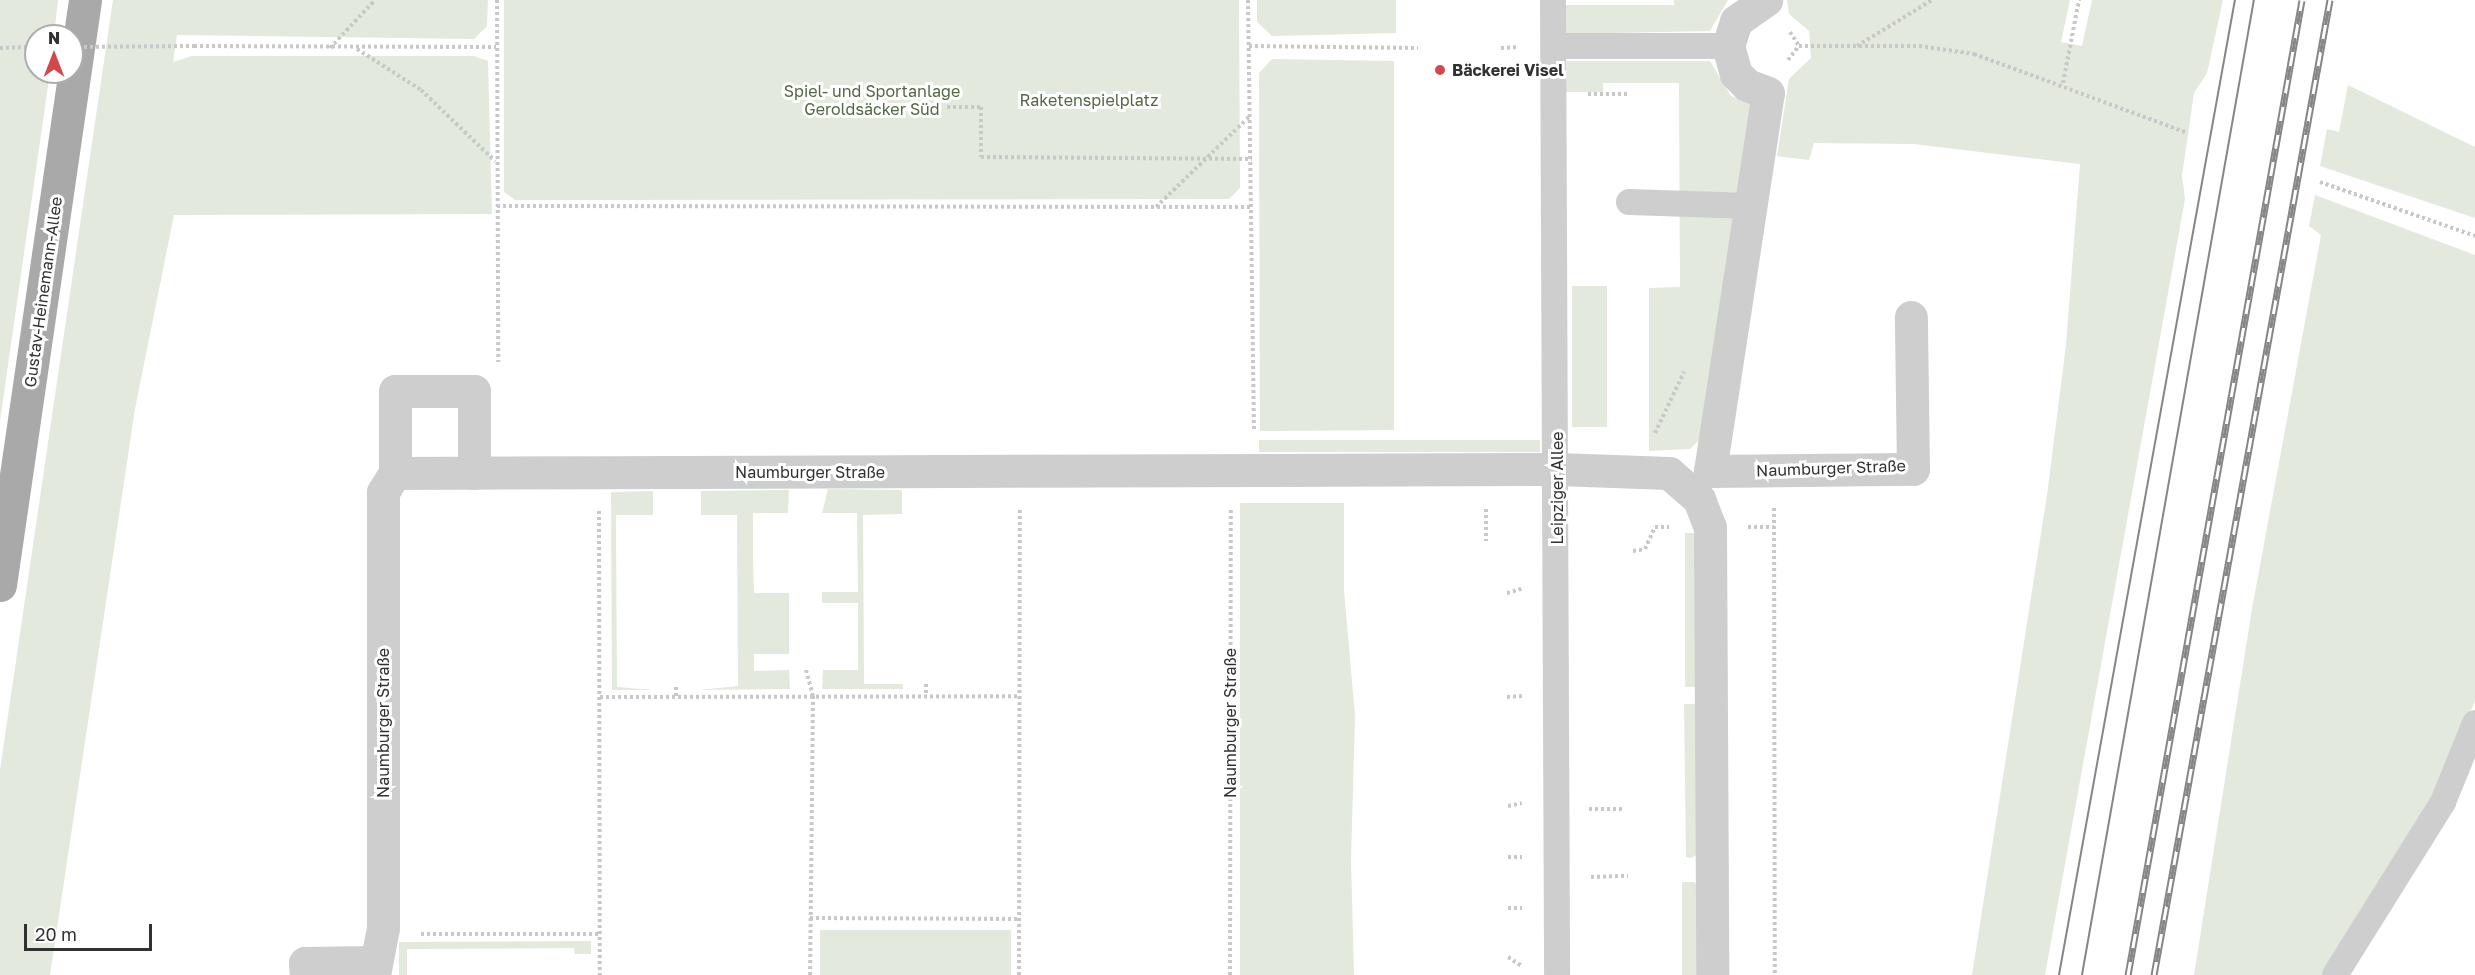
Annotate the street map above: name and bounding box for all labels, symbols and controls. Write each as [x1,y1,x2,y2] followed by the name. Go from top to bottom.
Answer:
[24,24,84,84] north arrow
[48,28,60,48] text: N
[1452,60,1563,80] place label: Bäckerei Visel
[1433,63,1447,77] marker: Bäckerei Visel
[784,81,960,119] park label: Spiel- und Sportanlage Geroldsäcker Süd
[1019,90,1159,110] park label: Raketenspielplatz
[20,196,66,388] street label: Gustav-Heinemann-Allee
[1547,431,1567,545] street label: Leipziger Allee
[1756,456,1906,480] street label: Naumburger Straße
[735,462,885,482] street label: Naumburger Straße
[373,648,393,798] street label: Naumburger Straße
[1220,648,1240,798] street label: Naumburger Straße
[27,912,154,950] scale bar
[35,923,77,945] text: 20 m

